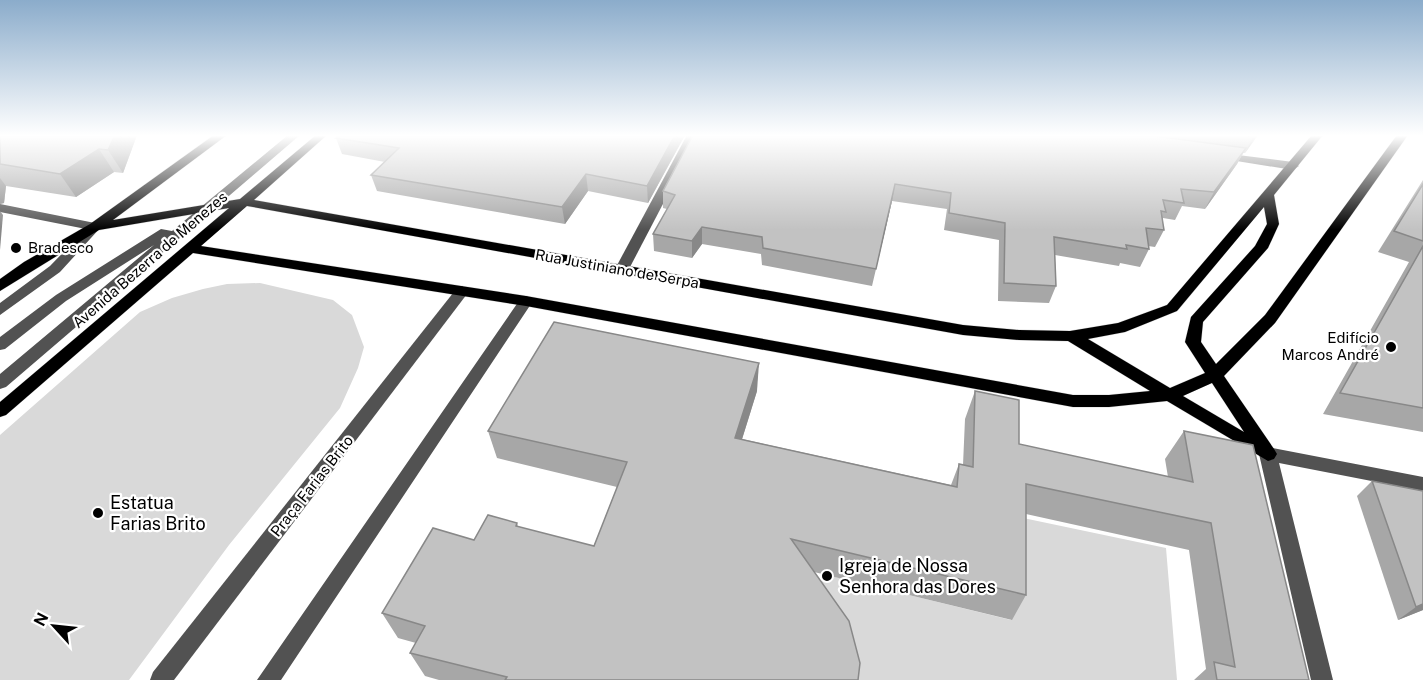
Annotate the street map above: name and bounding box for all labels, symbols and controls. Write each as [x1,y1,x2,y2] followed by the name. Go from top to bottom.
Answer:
[69,188,230,331] street label: Avenida Bezerra de Menezes
[28,239,94,256] place label: Bradesco
[9,241,23,255] marker: Bradesco
[534,246,700,291] street label: Rua Justiniano de Serpa
[1281,329,1379,363] place label: Edifício Marcos André
[1384,340,1398,354] marker: Edifício Marcos André
[267,432,356,539] street label: Praça Farias Brito
[110,492,206,534] place label: Estatua Farias Brito
[91,506,105,520] marker: Estatua Farias Brito
[839,555,996,597] place label: Igreja de Nossa Senhora das Dores
[820,569,834,583] marker: Igreja de Nossa Senhora das Dores
[24,596,84,656] north arrow
[30,610,52,629] text: N

